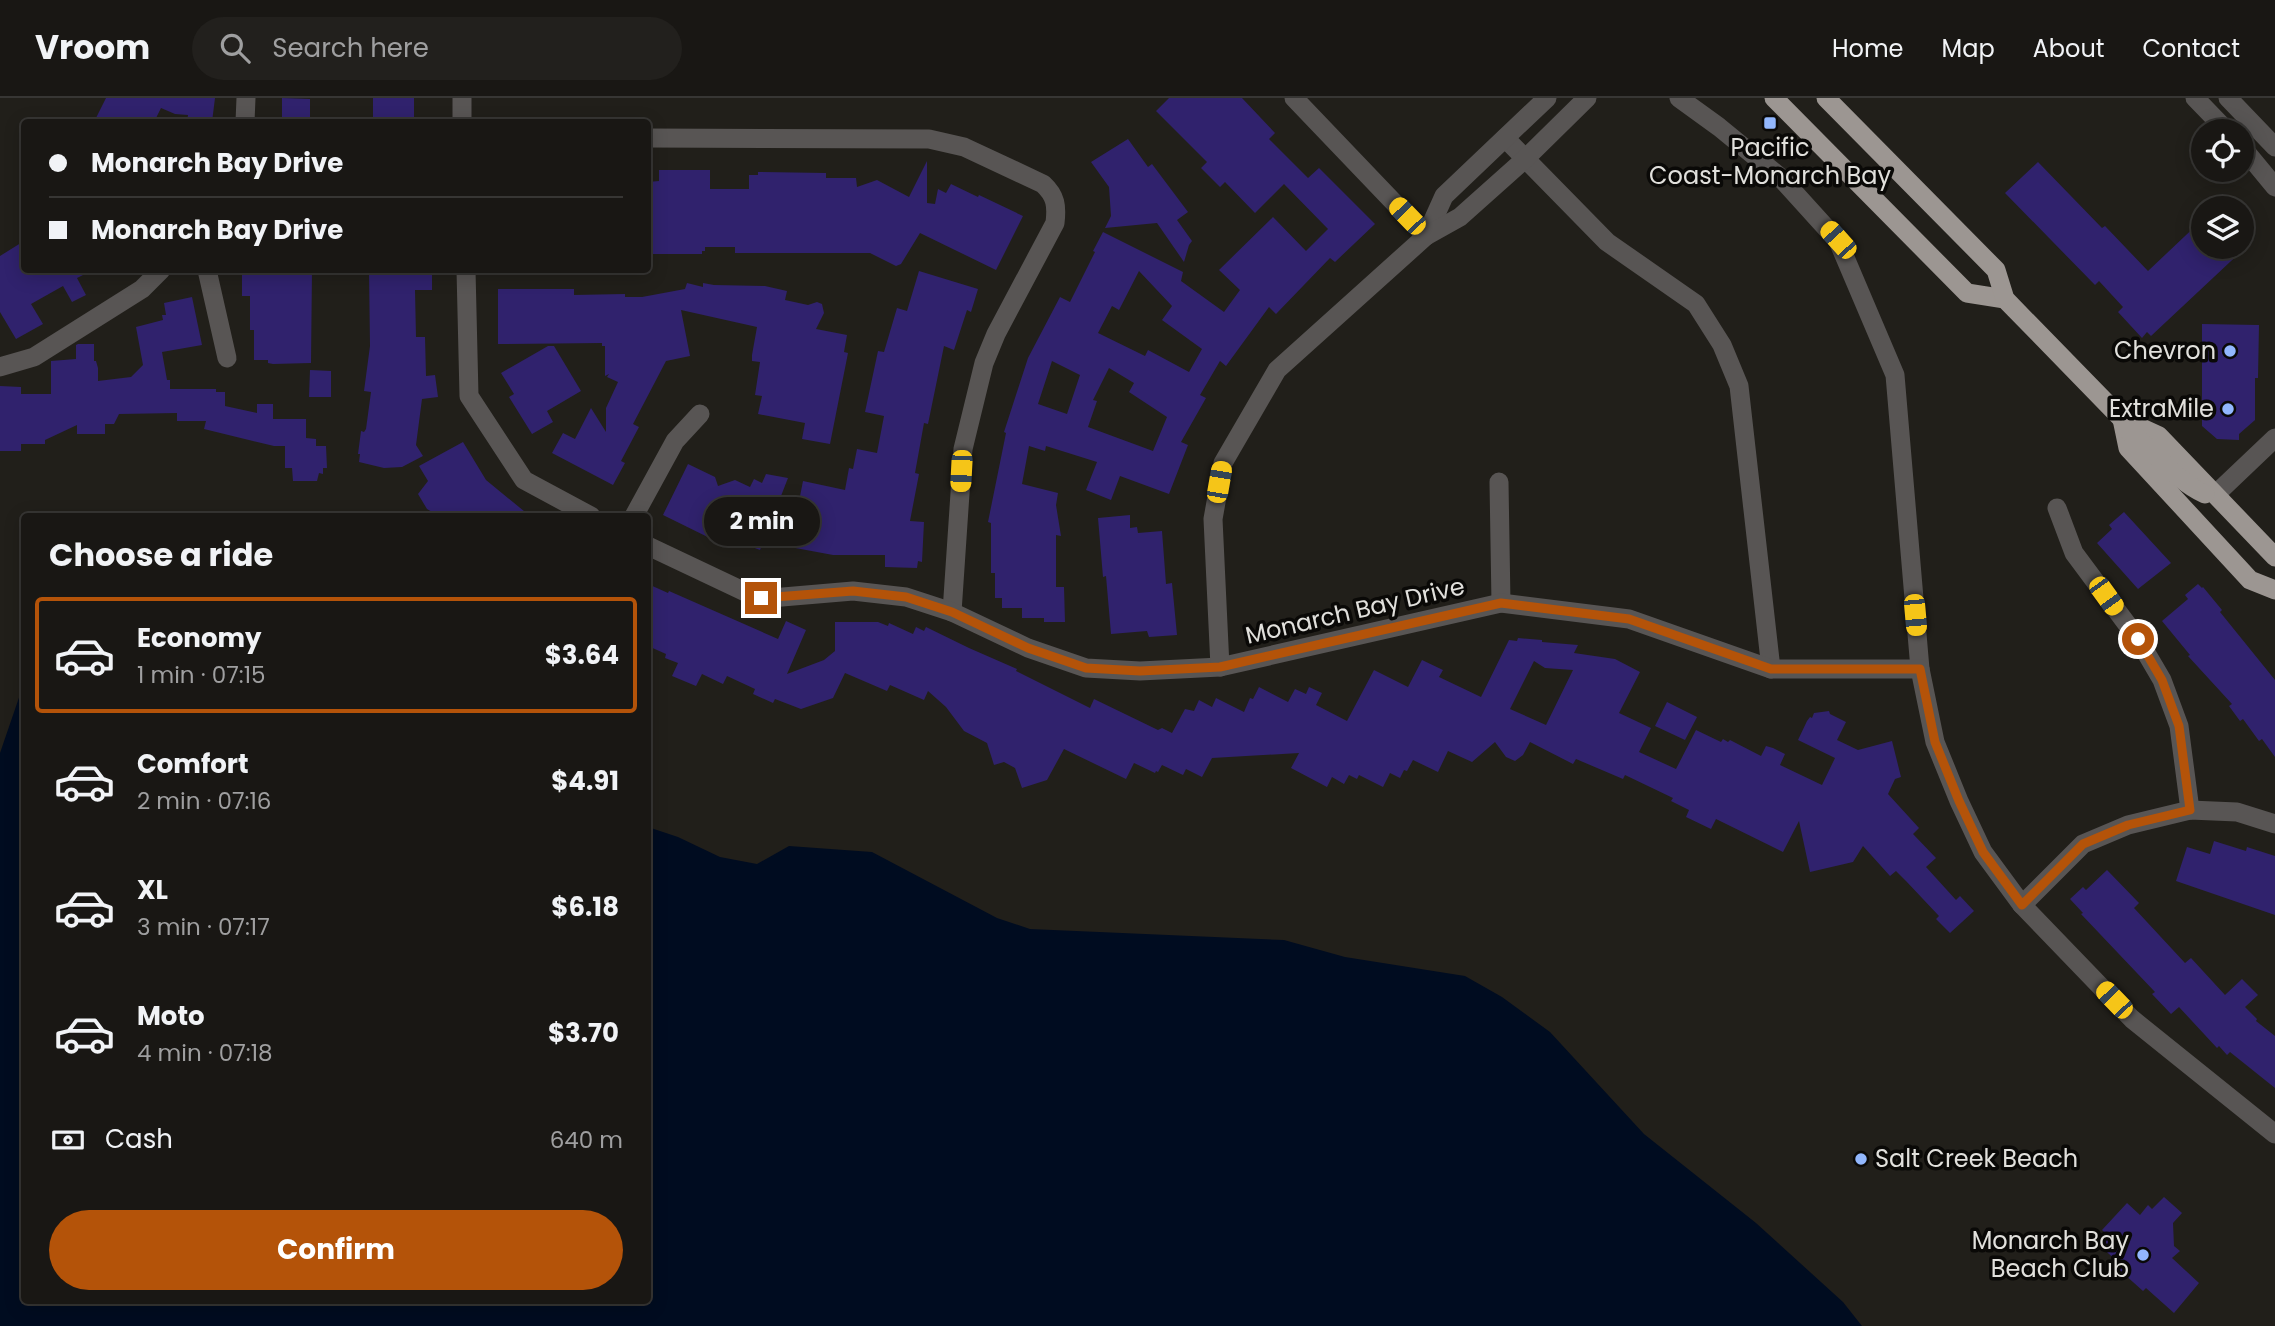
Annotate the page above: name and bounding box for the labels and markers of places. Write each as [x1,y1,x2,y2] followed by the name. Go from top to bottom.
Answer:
[1762,115,1778,131] marker: Pacific Coast-Monarch Bay
[1649,131,1891,192] place label: Pacific Coast-Monarch Bay
[2114,334,2216,367] place label: Chevron
[2222,343,2238,359] marker: Chevron
[2109,392,2214,425] place label: ExtraMile
[2220,401,2236,417] marker: ExtraMile
[1875,1142,2078,1175] place label: Salt Creek Beach
[1853,1151,1869,1167] marker: Salt Creek Beach
[1972,1224,2129,1285] place label: Monarch Bay Beach Club
[2135,1247,2151,1263] marker: Monarch Bay Beach Club

